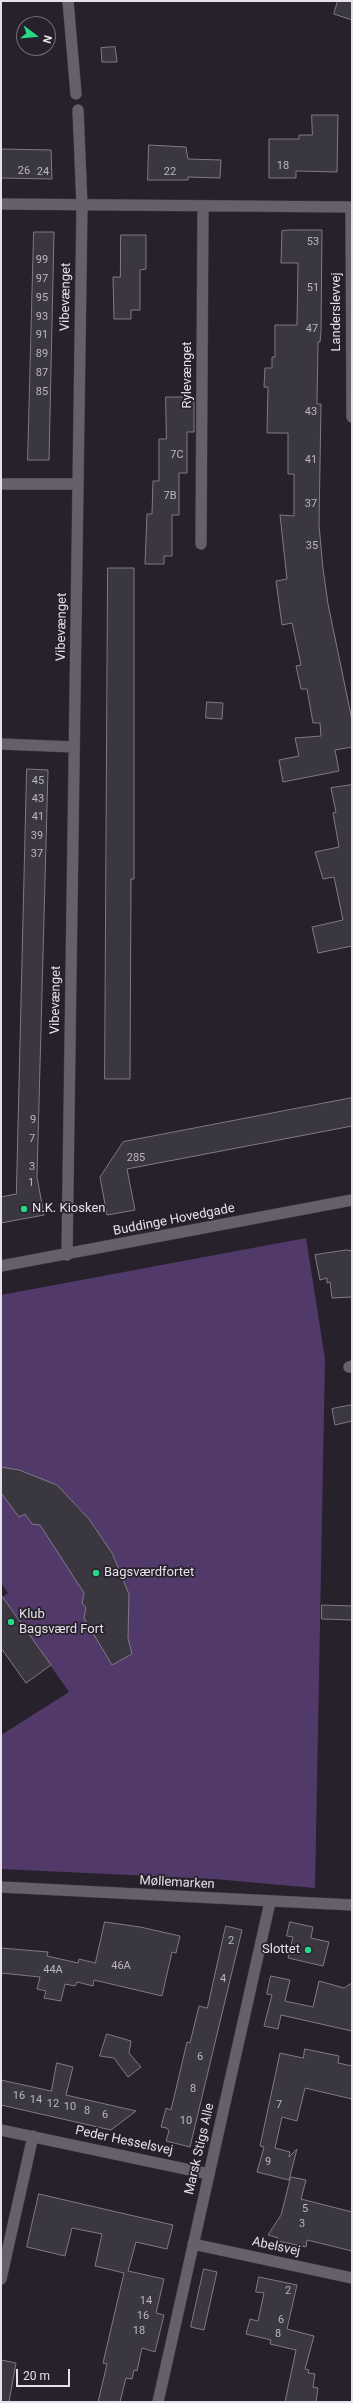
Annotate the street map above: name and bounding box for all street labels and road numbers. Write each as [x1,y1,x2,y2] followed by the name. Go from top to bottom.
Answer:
[58,263,74,331] street label: Vibevænget
[329,272,345,352] street label: Landerslevvej
[180,341,196,409] street label: Rylevænget
[54,593,70,661] street label: Vibevænget
[48,966,64,1034] street label: Vibevænget
[112,1201,236,1239] street label: Buddinge Hovedgade
[139,1873,215,1893] street label: Møllemarken
[182,2102,218,2196] street label: Marsk Stigs Alle
[74,2123,174,2159] street label: Peder Hesselsvej
[251,2234,301,2260] street label: Abelsvej

